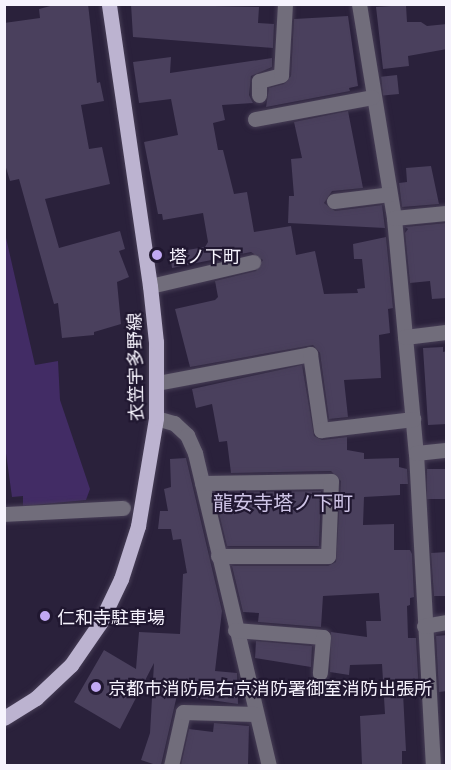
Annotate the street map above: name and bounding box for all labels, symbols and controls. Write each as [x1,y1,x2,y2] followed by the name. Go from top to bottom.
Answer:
[169,244,241,266] place label: 塔ノ下町
[150,248,164,262] marker: 塔ノ下町
[122,313,146,421] street label: 衣笠宇多野線
[213,489,353,513] district label: 龍安寺塔ノ下町
[57,605,165,627] place label: 仁和寺駐車場
[38,609,52,623] marker: 仁和寺駐車場
[108,676,432,698] place label: 京都市消防局右京消防署御室消防出張所
[89,680,103,694] marker: 京都市消防局右京消防署御室消防出張所

